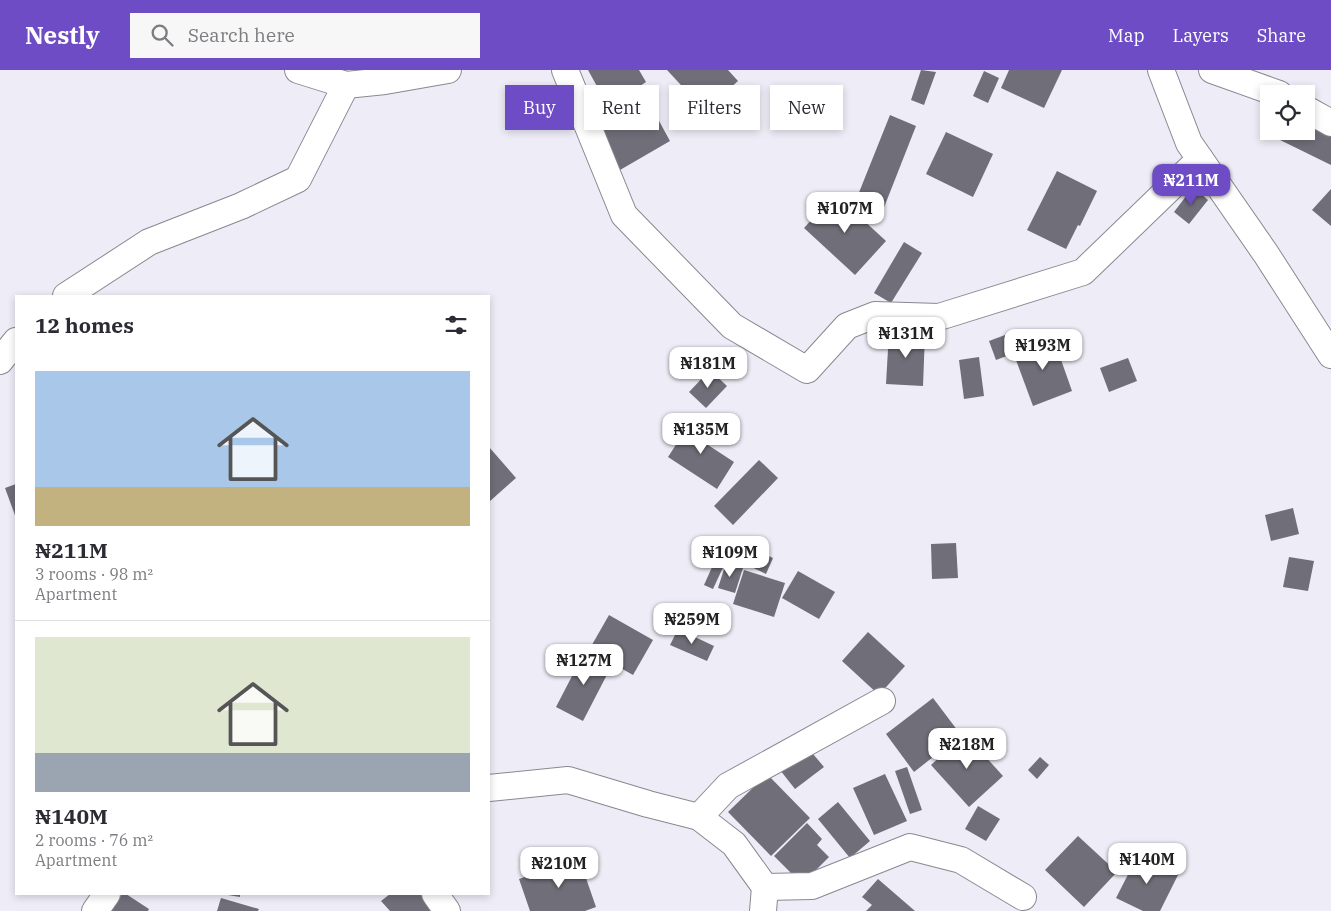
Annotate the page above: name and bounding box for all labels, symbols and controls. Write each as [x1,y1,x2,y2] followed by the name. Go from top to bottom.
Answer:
[130,13,480,58] search box
[25,19,100,51] text: Nestly
[148,21,176,49] icon: search
[188,23,295,47] text: Search here
[1108,24,1145,47] text: Map
[1173,24,1229,47] text: Layers
[1257,24,1306,47] text: Share
[505,85,574,130] chip: Buy
[584,85,659,130] chip: Rent
[669,85,760,130] chip: Filters
[770,85,843,130] chip: New
[1260,85,1315,140] map controls
[1260,85,1315,140] button: locate
[1156,164,1226,206] pin: ₦211M
[1163,170,1219,190] text: ₦211M
[810,191,880,234] pin: ₦107M
[817,198,873,218] text: ₦107M
[35,311,134,339] text: 12 homes
[442,311,470,339] icon: filters
[871,316,941,359] pin: ₦131M
[878,323,934,343] text: ₦131M
[1008,328,1078,371] pin: ₦193M
[1015,335,1071,355] text: ₦193M
[673,346,743,389] pin: ₦181M
[680,353,736,373] text: ₦181M
[208,404,298,494] icon: home
[666,412,736,455] pin: ₦135M
[673,419,729,439] text: ₦135M
[35,536,108,564] text: ₦211M
[695,536,765,578] pin: ₦109M
[702,542,758,562] text: ₦109M
[35,564,153,584] text: 3 rooms · 98 m²
[35,584,117,604] text: Apartment
[657,602,727,645] pin: ₦259M
[664,609,720,629] text: ₦259M
[549,644,619,686] pin: ₦127M
[556,650,612,670] text: ₦127M
[208,669,298,759] icon: home
[932,728,1002,770] pin: ₦218M
[939,734,995,754] text: ₦218M
[35,802,108,830] text: ₦140M
[35,830,153,850] text: 2 rooms · 76 m²
[1112,842,1182,885] pin: ₦140M
[524,846,594,889] pin: ₦210M
[1119,849,1175,869] text: ₦140M
[35,850,117,870] text: Apartment
[531,853,587,873] text: ₦210M

